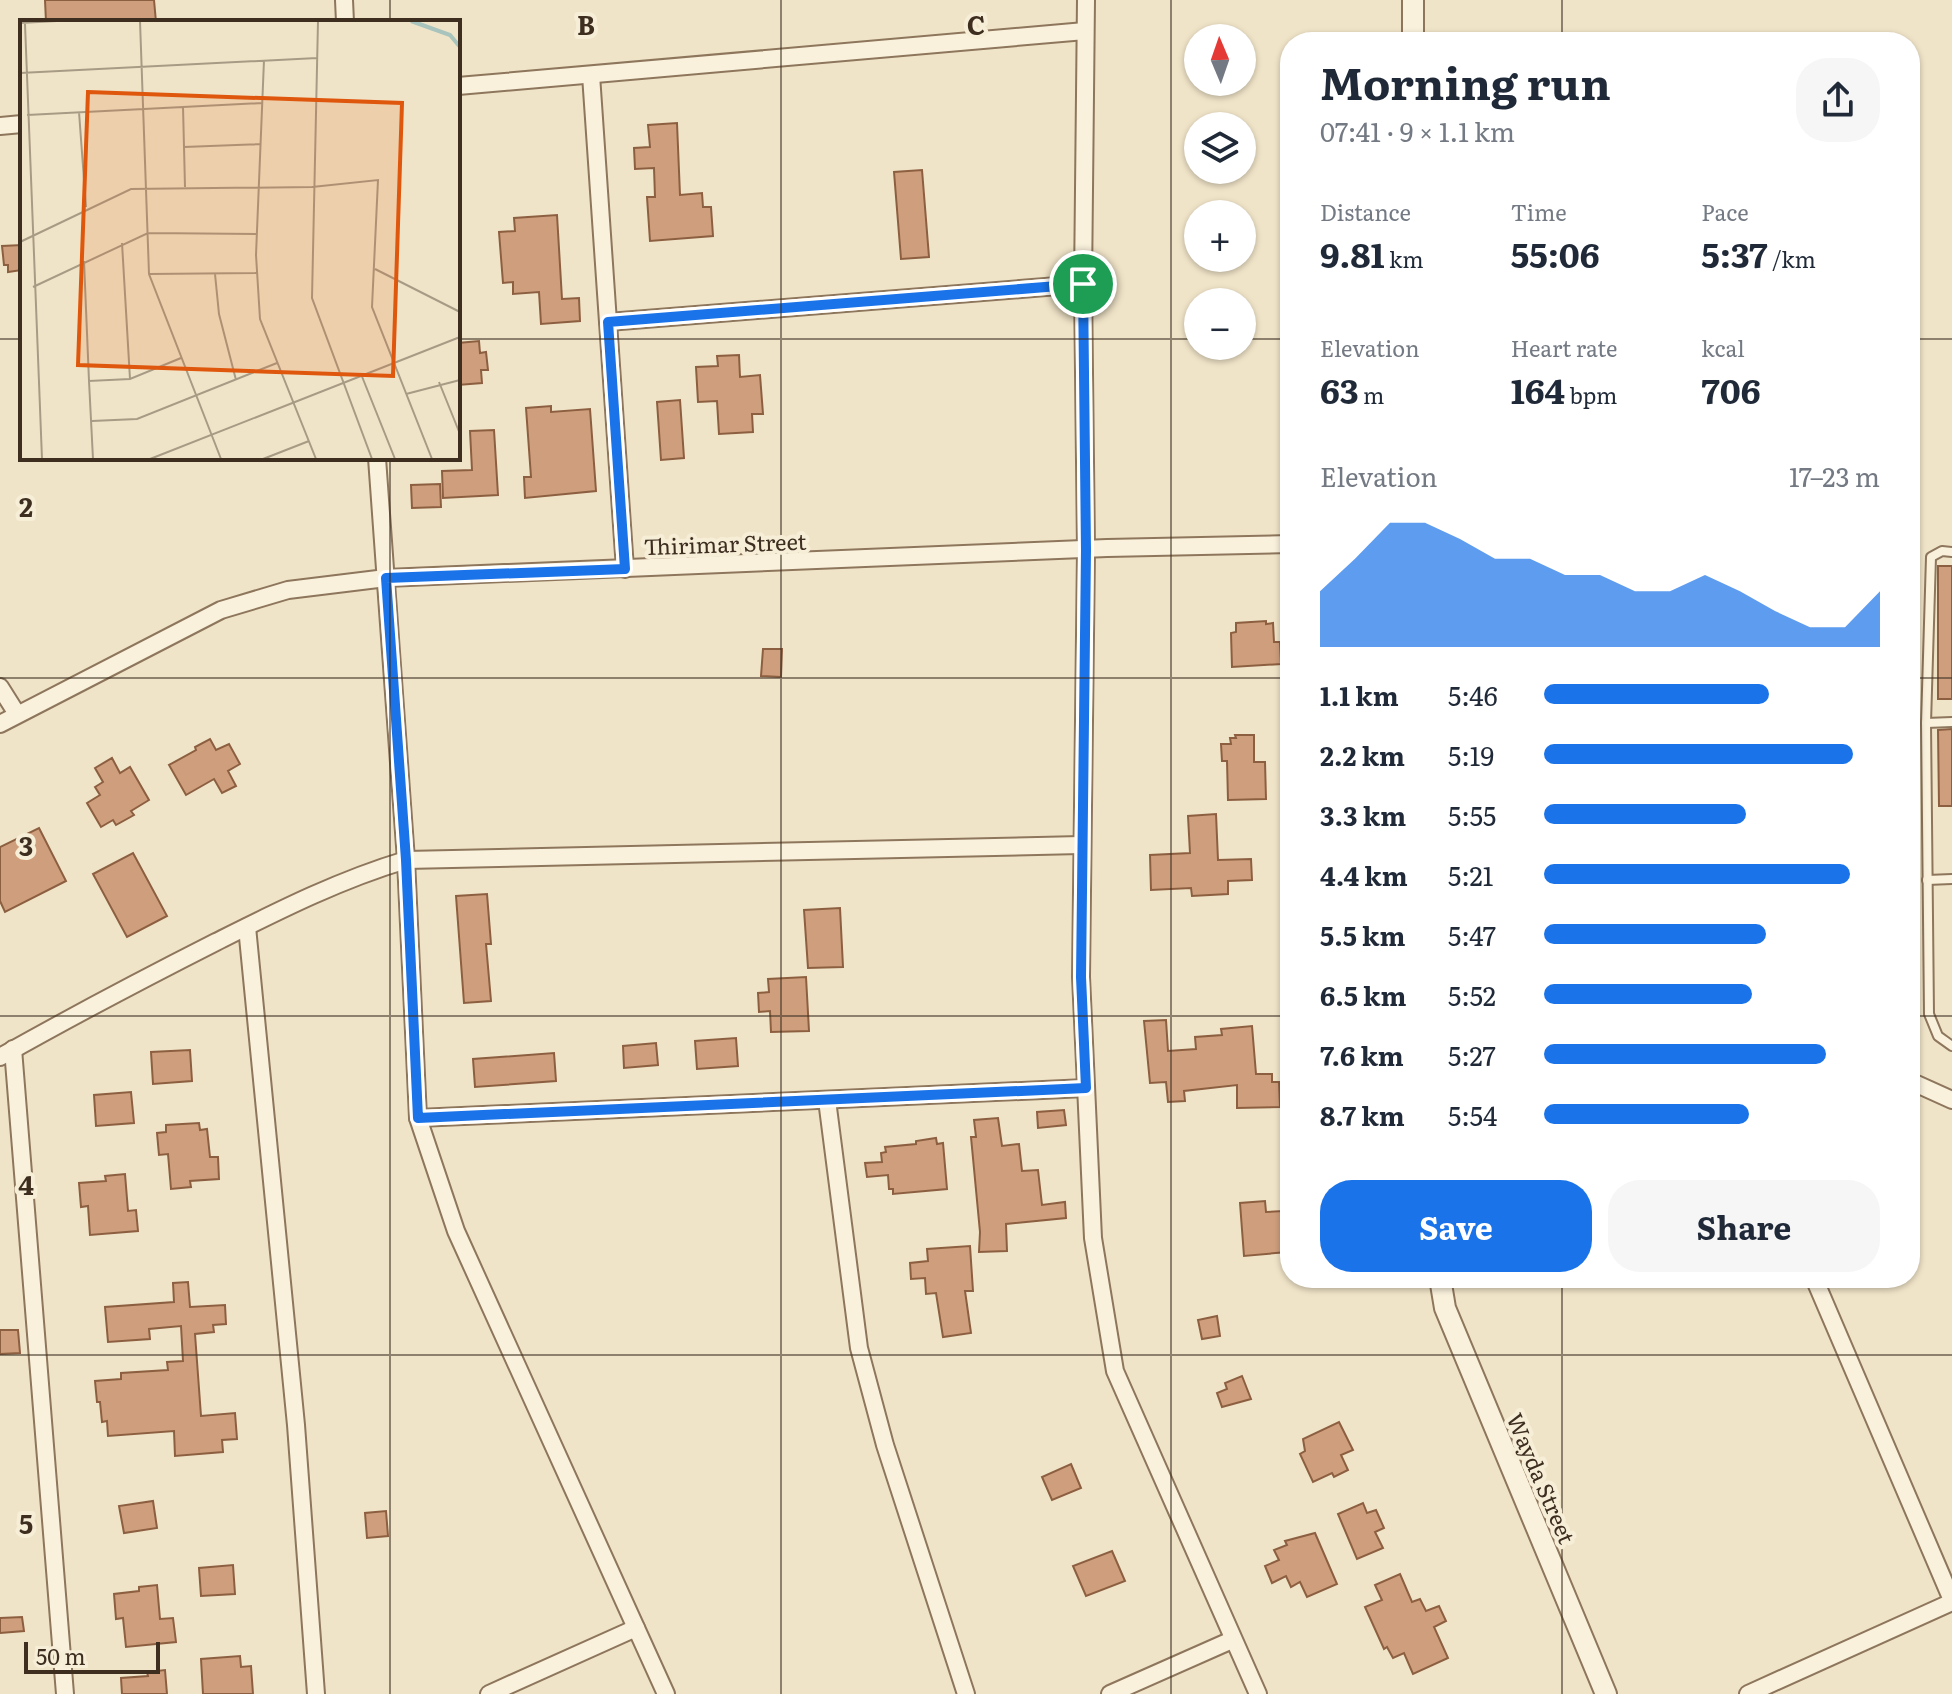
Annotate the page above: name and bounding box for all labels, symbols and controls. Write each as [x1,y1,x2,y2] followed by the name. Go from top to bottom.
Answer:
[577,4,595,43] text: B
[967,4,985,43] text: C
[20,20,460,460] inset map
[1184,24,1256,96] north arrow
[1184,24,1256,360] map controls
[1320,48,1611,114] text: Morning run
[1796,58,1880,142] button: share
[1320,111,1515,150] text: 07:41 · 9 × 1.1 km
[1184,112,1256,184] button: layers
[1320,195,1411,228] text: Distance
[1511,195,1567,228] text: Time
[1701,195,1749,228] text: Pace
[1184,200,1256,272] button: +
[1320,228,1385,278] text: 9.81
[1511,228,1600,278] text: 55:06
[1701,228,1768,278] text: 5:37
[1385,242,1424,275] text: km
[1768,242,1816,275] text: /km
[1049,250,1117,318] pin
[1061,262,1105,306] icon: arrive
[1184,288,1256,360] button: −
[1320,331,1419,364] text: Elevation
[1511,331,1617,364] text: Heart rate
[1701,331,1745,364] text: kcal
[1320,364,1359,414] text: 63
[1511,364,1565,414] text: 164
[1701,364,1761,414] text: 706
[1359,378,1384,411] text: m
[1565,378,1617,411] text: bpm
[1320,456,1438,495] text: Elevation
[1789,456,1880,495] text: 17–23 m
[19,486,33,525] text: 2
[643,524,807,562] street label: Thirimar Street
[1320,675,1399,714] text: 1.1 km
[1448,675,1498,714] text: 5:46
[1320,735,1405,774] text: 2.2 km
[1448,735,1494,774] text: 5:19
[1320,795,1406,834] text: 3.3 km
[1448,795,1496,834] text: 5:55
[19,825,33,864] text: 3
[1320,855,1408,894] text: 4.4 km
[1448,855,1493,894] text: 5:21
[1320,915,1405,954] text: 5.5 km
[1448,915,1496,954] text: 5:47
[1320,975,1406,1014] text: 6.5 km
[1448,975,1496,1014] text: 5:52
[1320,1035,1404,1074] text: 7.6 km
[1448,1035,1496,1074] text: 5:27
[1320,1095,1405,1134] text: 8.7 km
[1448,1095,1497,1134] text: 5:54
[18,1164,34,1203] text: 4
[1320,1180,1592,1272] button: Save
[1608,1180,1880,1272] button: Share
[1500,1407,1584,1549] street label: Wayda Street
[19,1503,33,1542] text: 5
[24,1638,160,1674] scale bar
[36,1639,86,1672] text: 50 m

